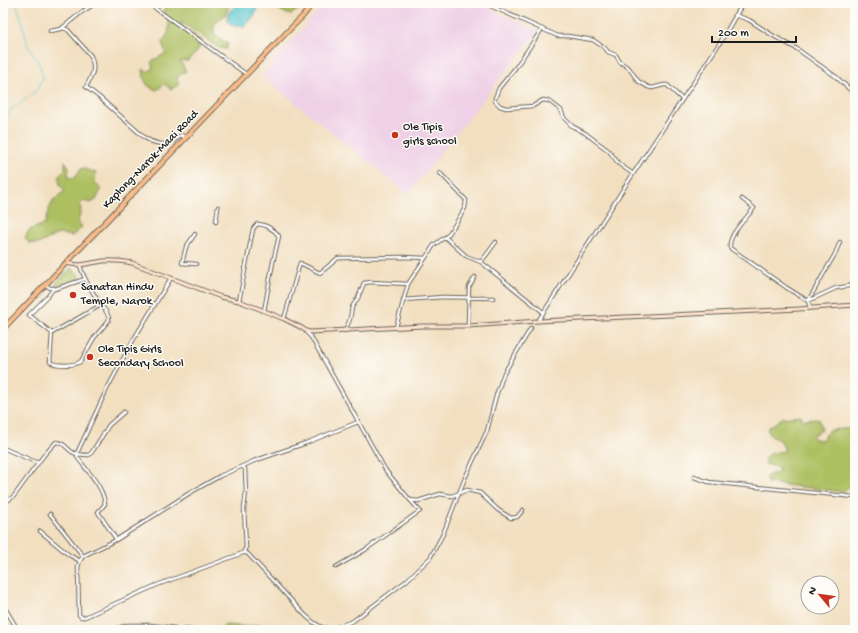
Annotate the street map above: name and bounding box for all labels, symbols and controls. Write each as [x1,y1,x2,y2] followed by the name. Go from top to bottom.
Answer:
[712,18,796,44] scale bar
[718,27,749,41] text: 200 m
[100,107,202,212] street label: Kaplong-Narok-Maai Road
[403,121,457,149] place label: Ole Tipis girls school
[390,130,400,140] marker: Ole Tipis girls school
[80,281,154,309] place label: Sanatan Hindu Temple, Narok
[68,290,78,300] marker: Sanatan Hindu Temple, Narok
[98,343,184,371] place label: Ole Tipis Girls Secondary School
[85,352,95,362] marker: Ole Tipis Girls Secondary School
[800,575,840,615] north arrow
[806,585,820,597] text: N

